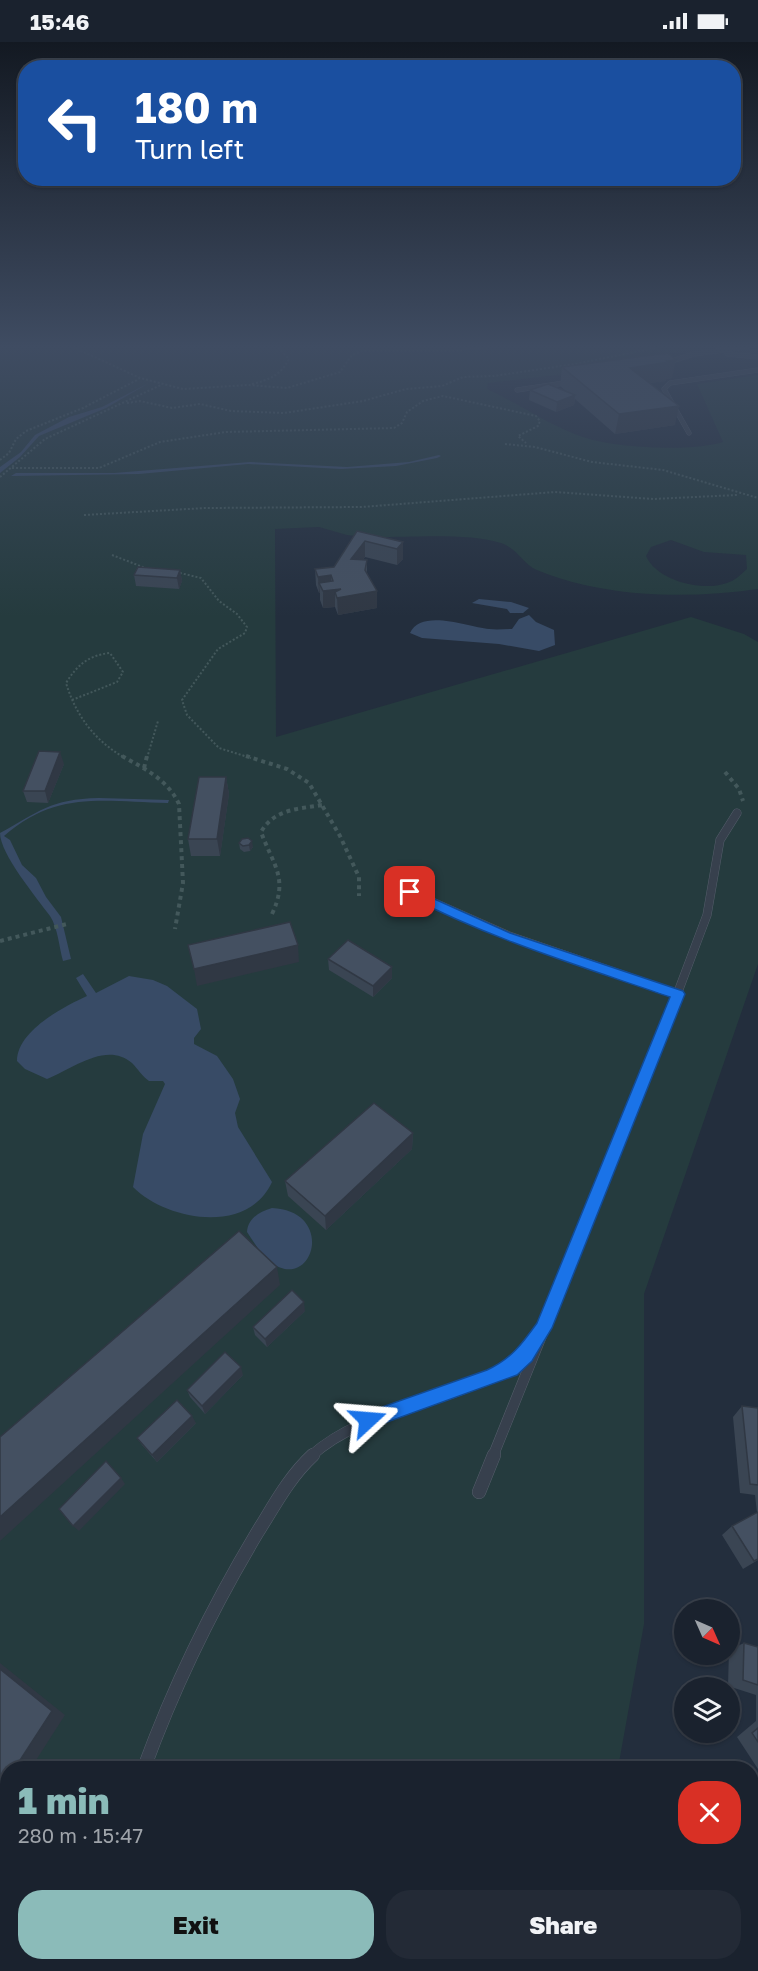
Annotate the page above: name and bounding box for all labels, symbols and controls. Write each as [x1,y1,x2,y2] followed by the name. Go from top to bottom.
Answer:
[30,8,90,35] text: 15:46
[135,82,258,132] text: 180 m
[36,84,114,162] icon: left
[135,133,244,165] text: Turn left
[384,866,435,917] pin
[393,875,426,908] icon: arrive
[336,1388,400,1452] position arrow
[674,1599,740,1665] north arrow
[674,1599,740,1743] map controls
[674,1677,740,1743] button: layers
[18,1779,109,1822] text: 1 min
[678,1781,741,1844] button: close
[18,1823,143,1847] text: 280 m · 15:47
[18,1890,374,1959] button: Exit
[386,1890,741,1959] button: Share

